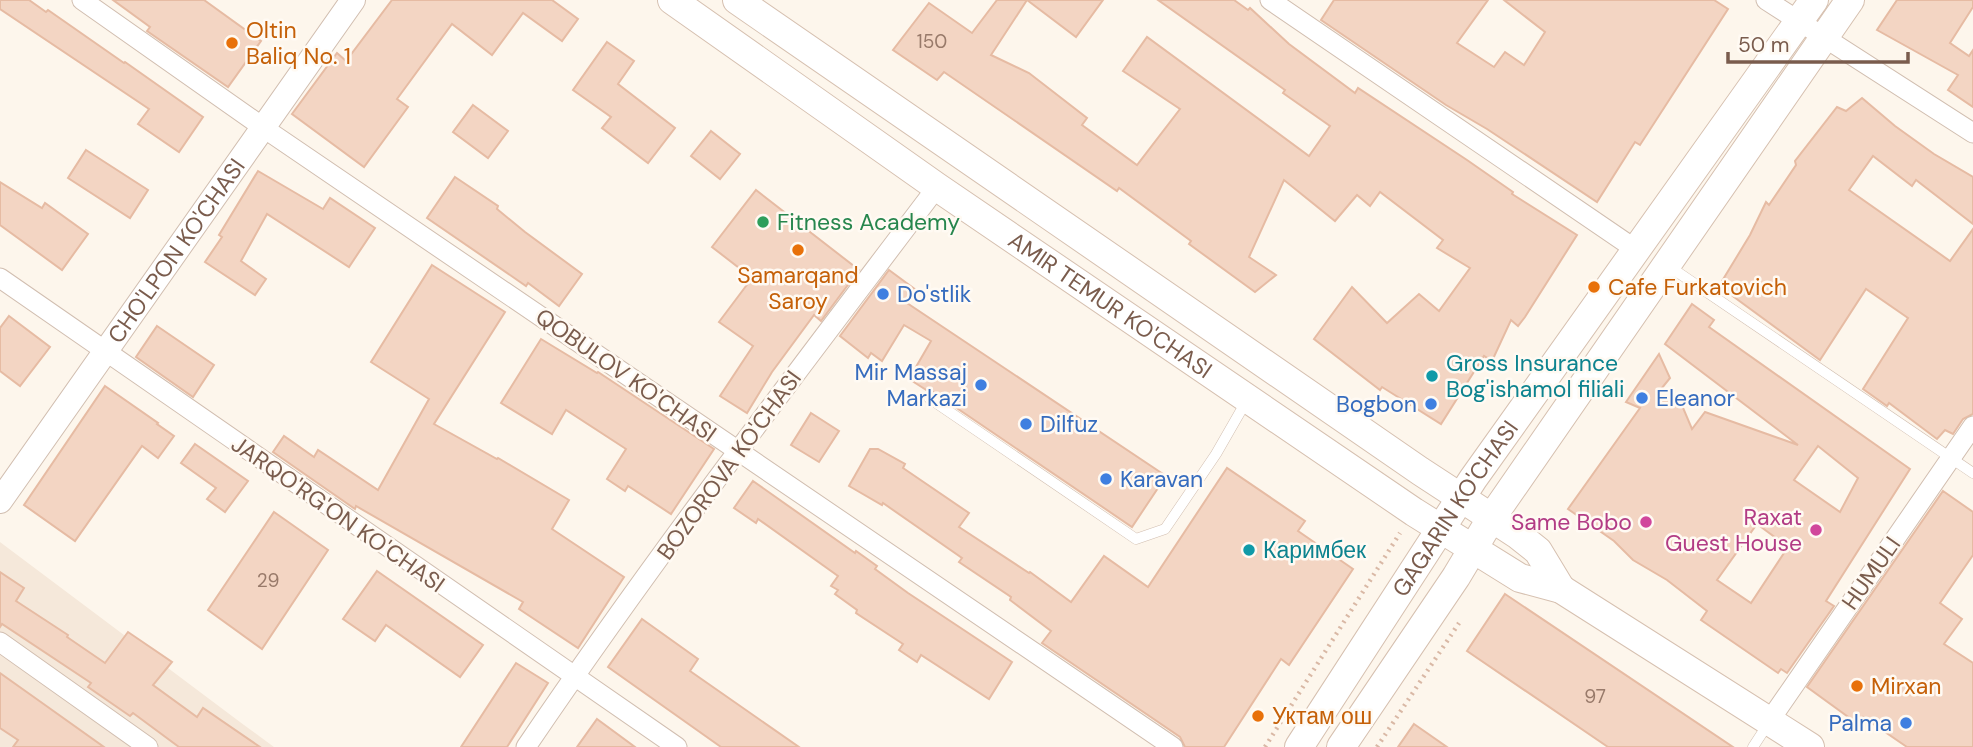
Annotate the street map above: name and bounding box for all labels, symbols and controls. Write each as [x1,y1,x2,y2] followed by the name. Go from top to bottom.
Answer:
[246,15,351,71] place label: Oltin Baliq No. 1
[1728,21,1908,65] scale bar
[917,29,947,54] house number: 150
[1738,31,1789,59] text: 50 m
[224,35,240,51] marker: Oltin Baliq No. 1
[101,153,252,349] street label: CHO'LPON KO'CHASI
[777,207,960,237] place label: Fitness Academy
[755,214,771,230] marker: Fitness Academy
[1003,225,1218,385] street label: AMIR TEMUR KO'CHASI
[790,242,806,258] marker: Samarqand Saroy
[737,260,859,316] place label: Samarqand Saroy
[1608,272,1787,302] place label: Cafe Furkatovich
[897,279,972,309] place label: Do'stlik
[1586,279,1602,295] marker: Cafe Furkatovich
[875,286,891,302] marker: Do'stlik
[530,301,722,449] street label: QOBULOV KO'CHASI
[1446,348,1624,404] place label: Gross Insurance Bog'ishamol filiali
[854,357,967,413] place label: Mir Massaj Markazi
[650,364,808,566] street label: BOZOROVA KO'CHASI
[1424,368,1440,384] marker: Gross Insurance Bog'ishamol filiali
[973,377,989,393] marker: Mir Massaj Markazi
[1656,383,1735,413] place label: Eleanor
[1336,389,1417,419] place label: Bogbon
[1634,390,1650,406] marker: Eleanor
[1423,396,1439,412] marker: Bogbon
[1040,409,1098,439] place label: Dilfuz
[1386,415,1525,602] street label: GAGARIN KO'CHASI
[1018,416,1034,432] marker: Dilfuz
[225,429,451,599] street label: JARQO'RG'ON KO'CHASI
[1120,464,1203,494] place label: Karavan
[1098,471,1114,487] marker: Karavan
[1665,502,1802,558] place label: Raxat Guest House
[1511,507,1632,537] place label: Same Bobo
[1638,514,1654,530] marker: Same Bobo
[1808,522,1824,538] marker: Raxat Guest House
[1835,531,1907,615] street label: HUMULI
[1263,535,1367,565] place label: Каримбек
[1241,542,1257,558] marker: Каримбек
[257,568,279,593] house number: 29
[1871,671,1941,701] place label: Mirxan
[1849,678,1865,694] marker: Mirxan
[1584,684,1606,709] house number: 97
[1272,701,1372,731] place label: Уктам ош
[1250,708,1266,724] marker: Уктам ош
[1829,708,1892,738] place label: Palma
[1898,715,1914,731] marker: Palma

